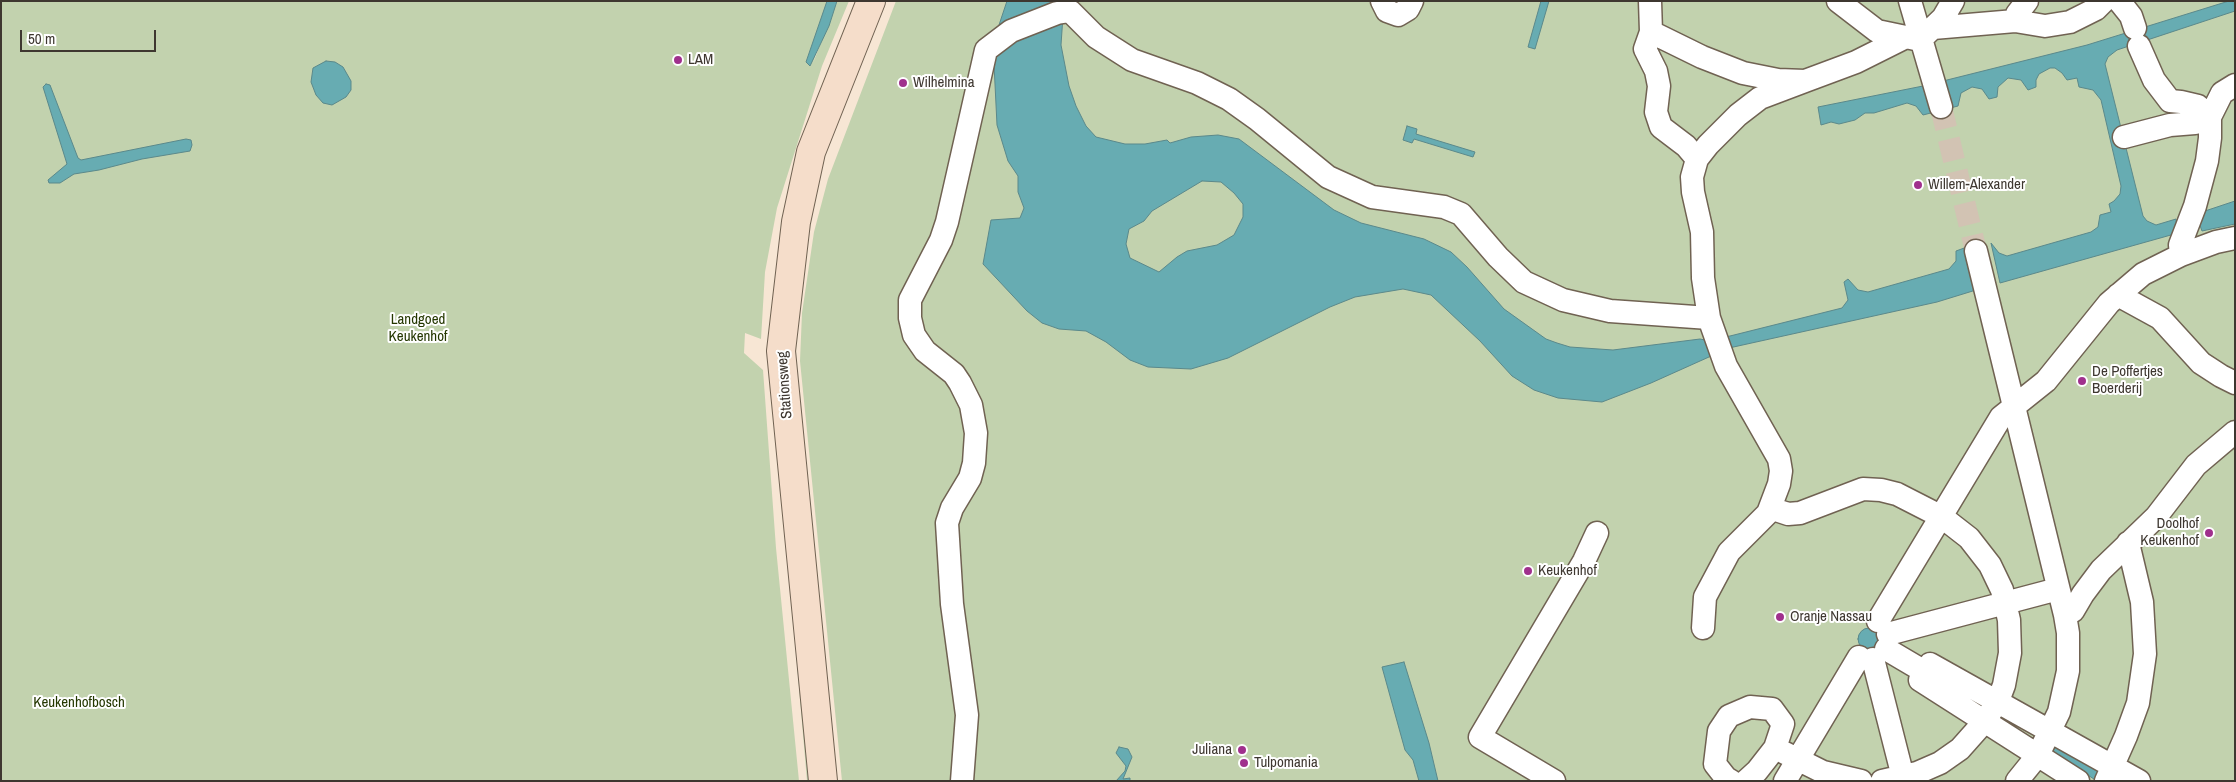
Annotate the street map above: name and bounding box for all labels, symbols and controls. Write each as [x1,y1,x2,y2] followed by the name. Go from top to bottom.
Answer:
[22,20,159,52] scale bar
[28,28,55,49] text: 50 m
[688,51,713,69] place label: LAM
[672,54,684,66] marker: LAM
[913,74,975,92] place label: Wilhelmina
[897,77,909,89] marker: Wilhelmina
[1928,176,2025,194] place label: Willem-Alexander
[1912,179,1924,191] marker: Willem-Alexander
[389,311,447,346] park label: Landgoed Keukenhof
[774,351,796,419] street label: Stationsweg
[2092,363,2163,398] place label: De Poffertjes Boerderij
[2076,375,2088,387] marker: De Poffertjes Boerderij
[2140,515,2199,550] place label: Doolhof Keukenhof
[2203,527,2215,539] marker: Doolhof Keukenhof
[1538,562,1597,580] place label: Keukenhof
[1522,565,1534,577] marker: Keukenhof
[1790,608,1872,626] place label: Oranje Nassau
[1774,611,1786,623] marker: Oranje Nassau
[33,694,125,712] park label: Keukenhofbosch
[1192,741,1232,759] place label: Juliana
[1236,744,1248,756] marker: Juliana
[1254,754,1318,772] place label: Tulpomania
[1238,757,1250,769] marker: Tulpomania

